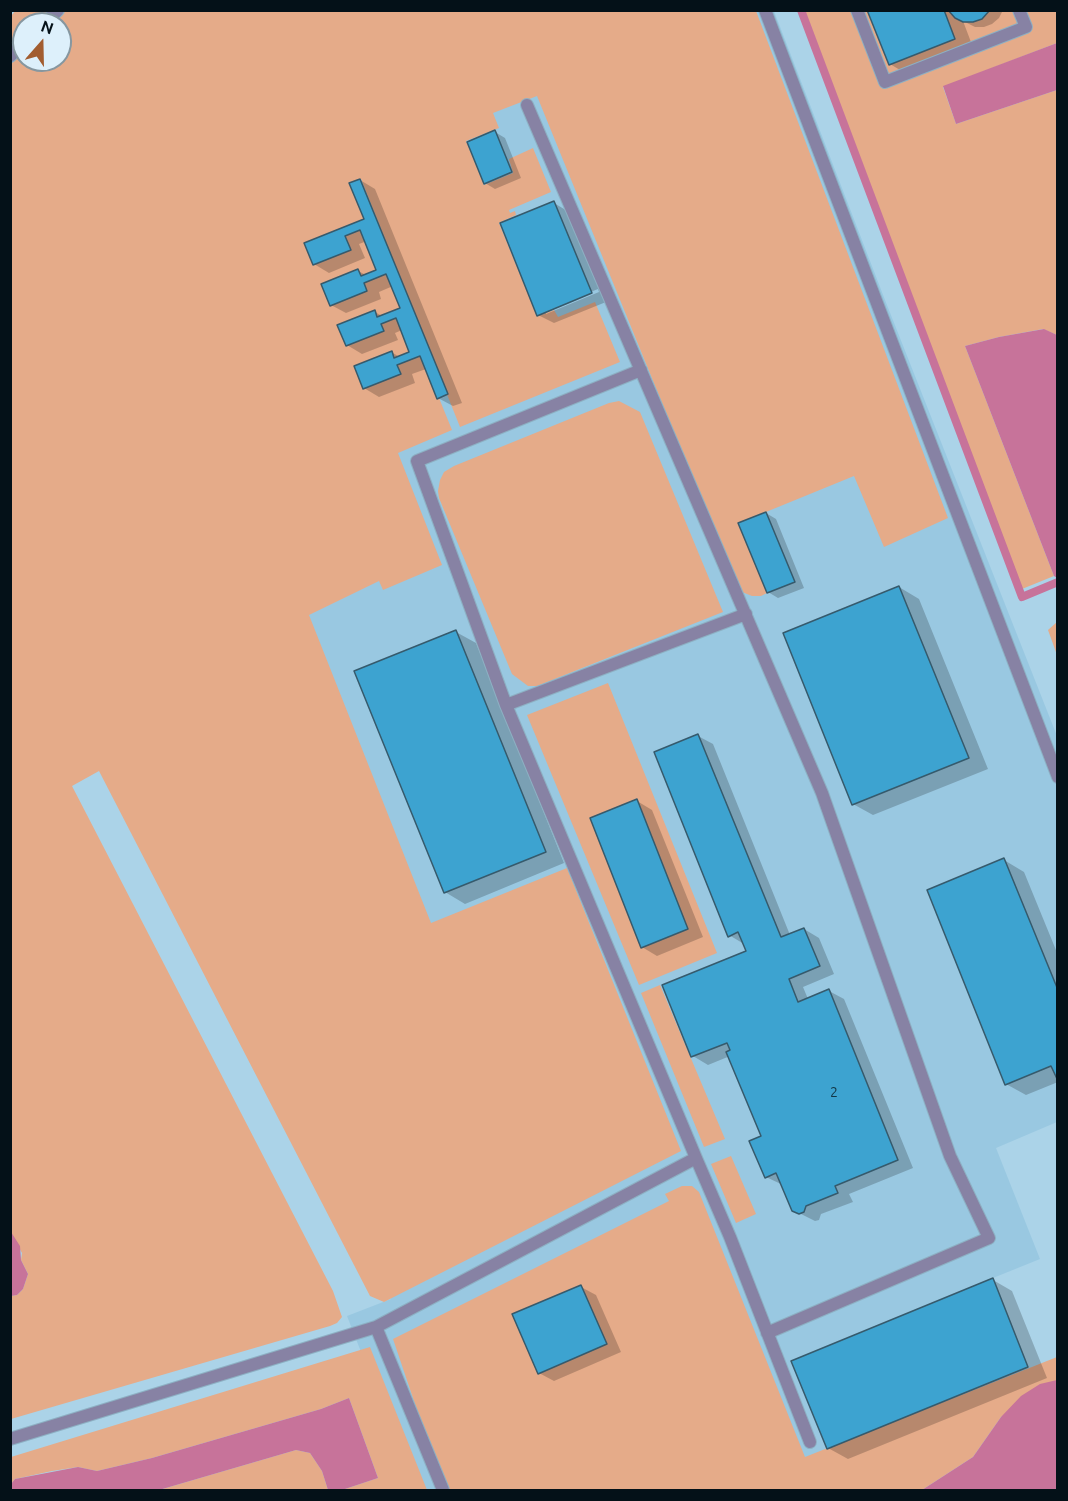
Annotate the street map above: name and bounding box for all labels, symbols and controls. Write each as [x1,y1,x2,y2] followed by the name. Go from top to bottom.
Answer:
[12,12,72,72] north arrow
[39,16,56,37] text: N
[830,1084,838,1100] house number: 2

